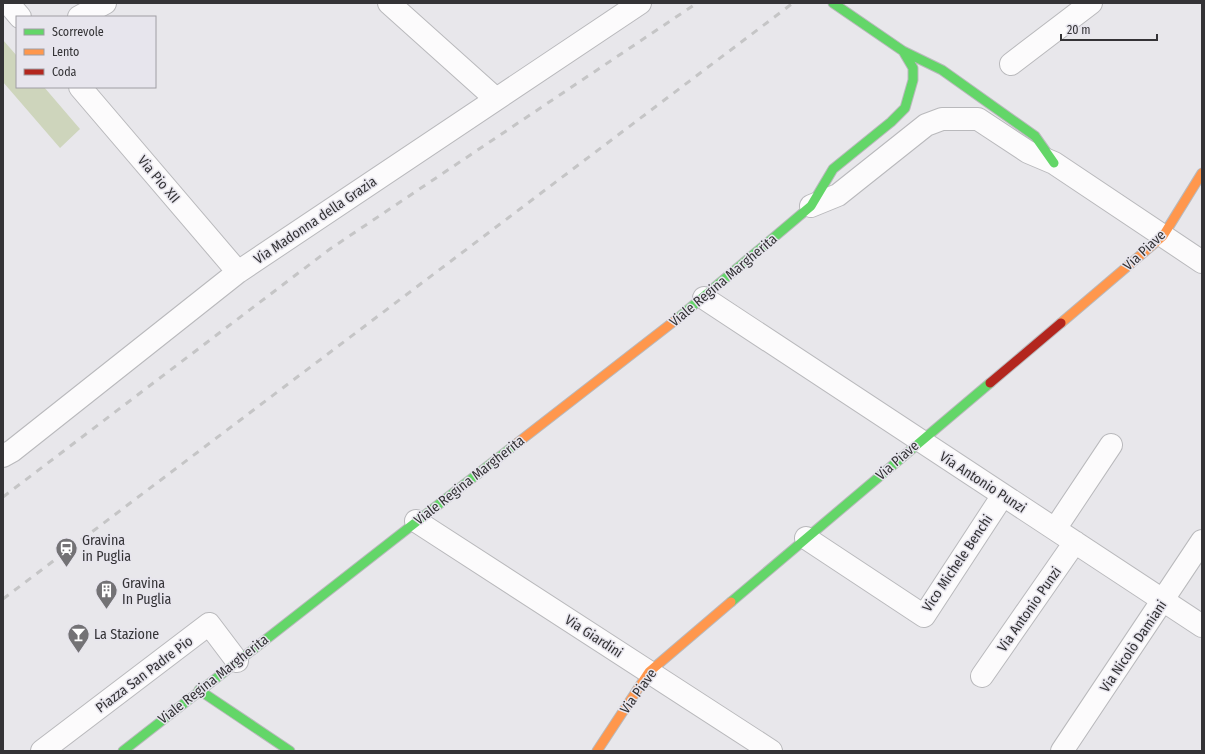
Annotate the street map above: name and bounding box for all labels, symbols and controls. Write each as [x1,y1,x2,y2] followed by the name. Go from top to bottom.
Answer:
[16,16,156,88] legend
[1061,16,1157,42] scale bar
[1067,23,1091,37] text: 20 m
[52,25,104,39] text: Scorrevole
[52,45,79,59] text: Lento
[52,65,77,79] text: Coda
[134,152,183,206] street label: Via Pio XII
[251,173,380,268] street label: Via Madonna della Grazia
[1120,227,1169,274] street label: Via Piave
[666,230,781,330] street label: Viale Regina Margherita
[411,432,528,529] street label: Viale Regina Margherita
[872,437,922,484] street label: Via Piave
[936,448,1029,517] street label: Vía Antonio Punzi
[919,511,996,615] street label: Vico Michele Benchi
[82,532,131,565] place label: Gravina in Puglia
[53,535,79,568] station icon: Gravina in Puglia
[994,564,1065,655] street label: Via Antonio Punzi
[122,575,171,608] place label: Gravina In Puglia
[94,578,120,611] building icon: Gravina In Puglia
[1096,597,1170,695] street label: Via Nicolò Damiani
[562,611,626,661] street label: Via Giardini
[65,621,91,654] bar icon: La Stazione
[94,626,159,643] place label: La Stazione
[155,631,272,728] street label: Viale Regina Margherita
[92,632,196,716] street label: Piazza San Padre Pio
[616,665,660,717] street label: Via Piave

